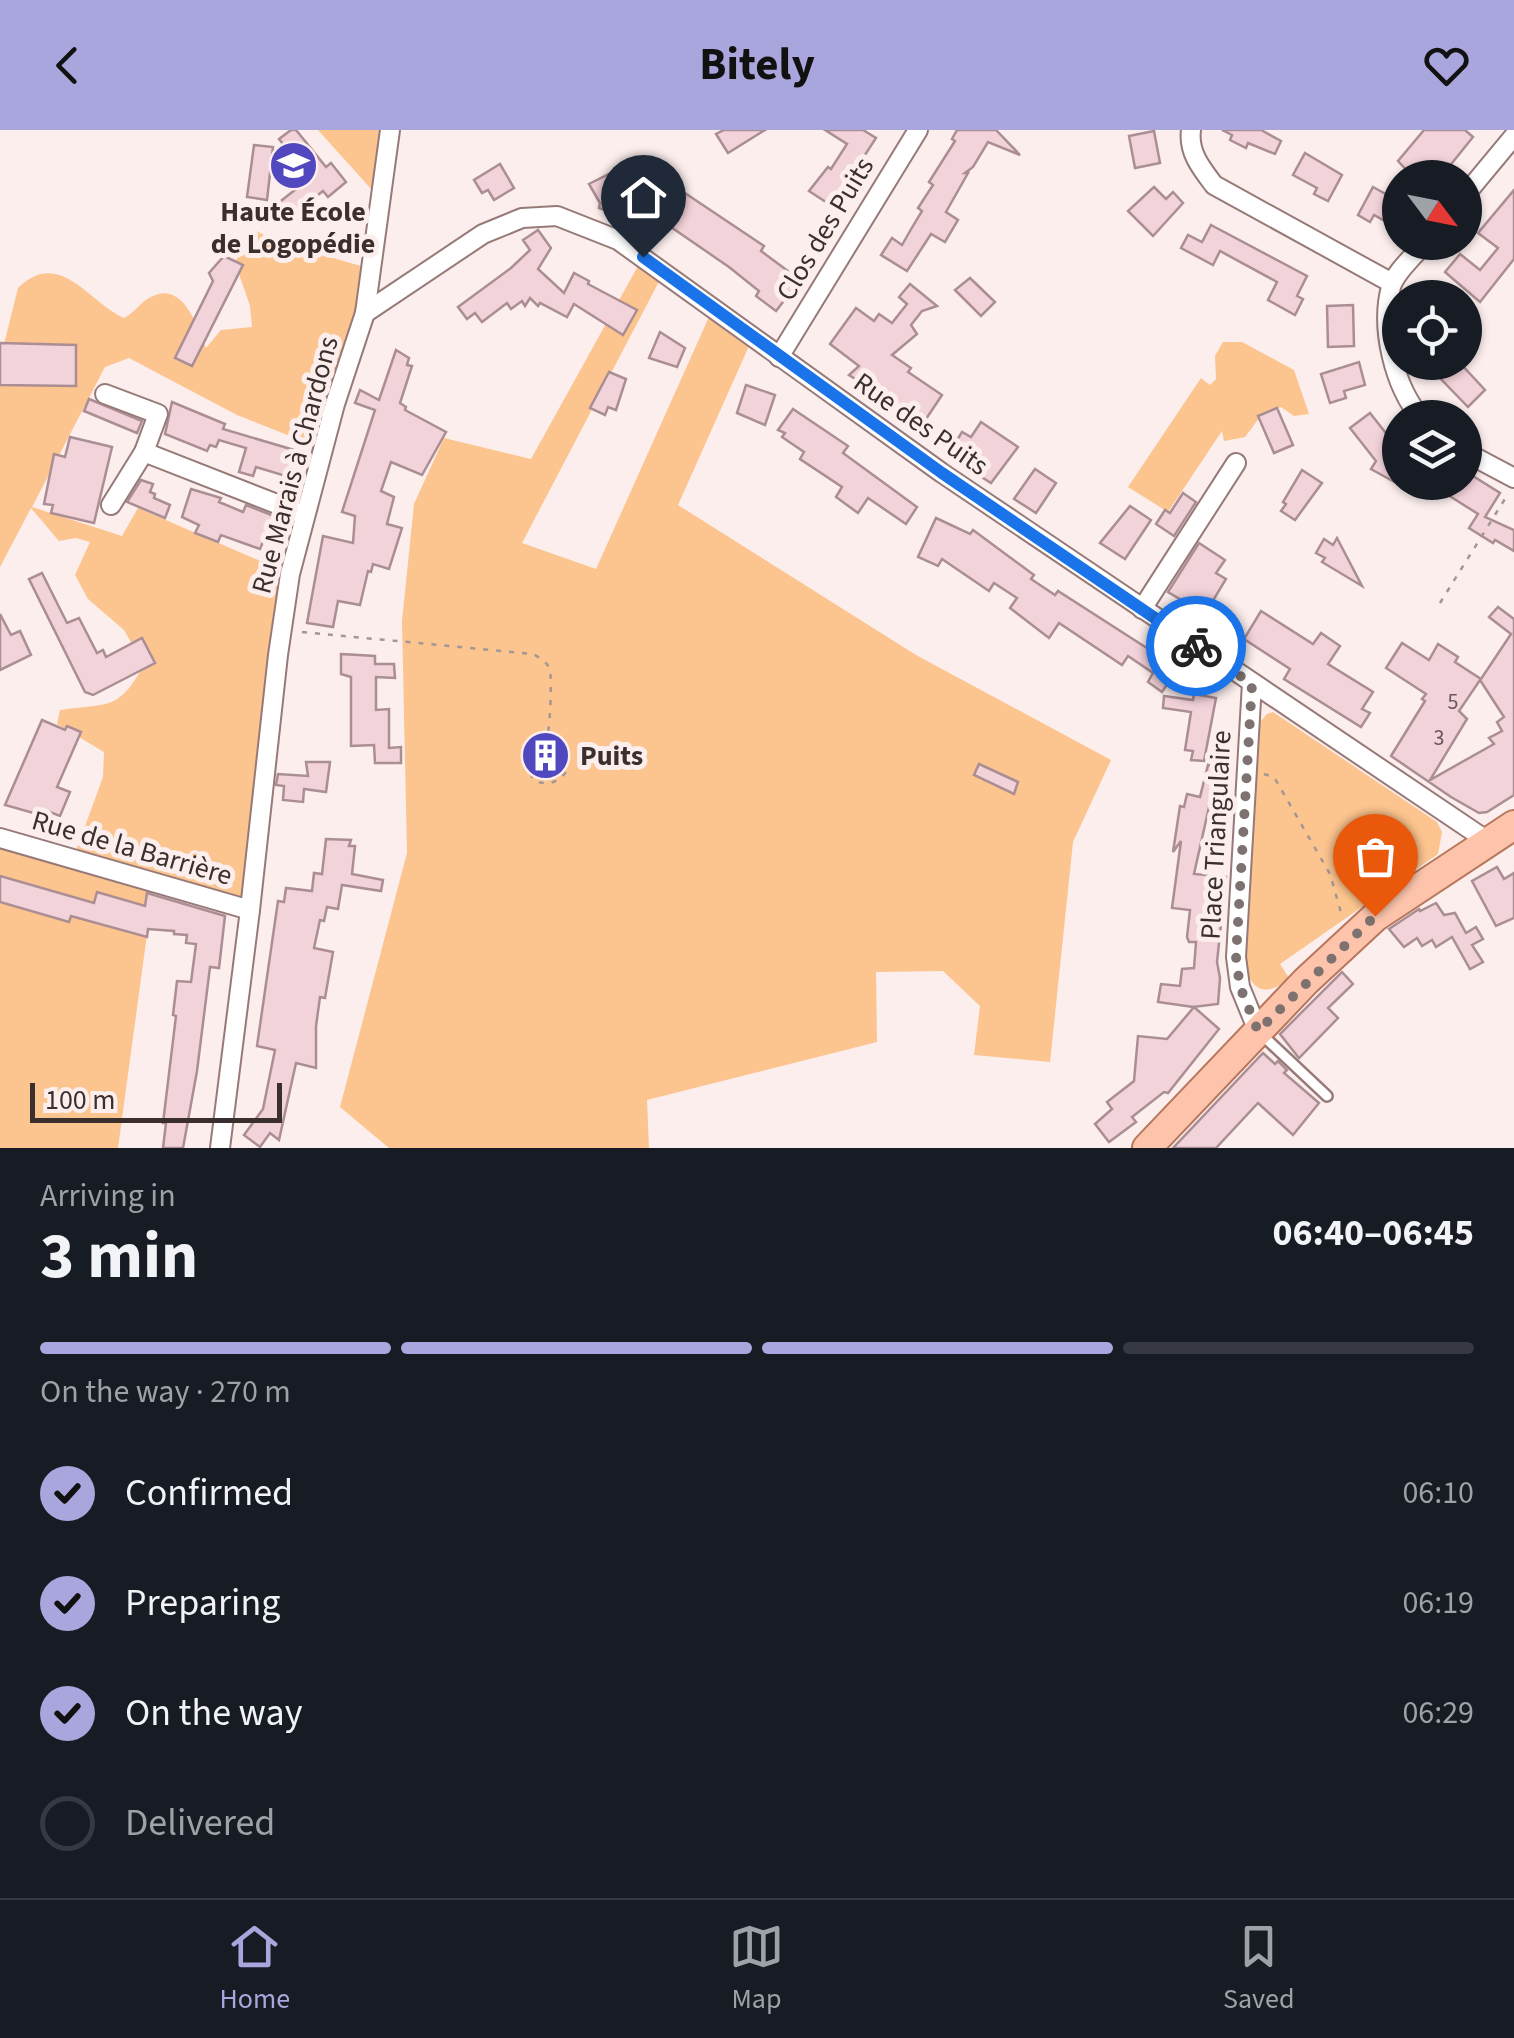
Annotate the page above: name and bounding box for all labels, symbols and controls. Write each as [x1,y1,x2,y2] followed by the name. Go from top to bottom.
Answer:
[699,33,815,97] text: Bitely
[40,38,95,93] icon: back
[1419,38,1474,93] icon: heart
[267,139,319,191] school or university icon: Haute École de Logopédie
[766,150,884,308] street label: Clos des Puits
[601,155,686,258] pin
[1382,160,1482,260] north arrow
[1382,160,1482,500] map controls
[616,170,671,225] icon: home
[211,192,375,264] place label: Haute École de Logopédie
[1382,280,1482,380] button: locate
[241,332,349,598] street label: Rue Marais à Chardons
[846,363,996,485] street label: Rue des Puits
[1382,400,1482,500] button: layers
[1146,596,1246,696] courier
[1169,619,1224,674] icon: bike
[1448,686,1458,718] house number: 5
[1434,722,1444,754] house number: 3
[1191,729,1241,941] street label: Place Triangulaire
[519,730,571,782] building icon: Puits
[580,736,643,776] place label: Puits
[27,800,237,896] street label: Rue de la Barrière
[1333,814,1418,917] pin
[1348,829,1403,884] icon: bag
[30,1078,282,1123] scale bar
[45,1080,116,1120] text: 100 m
[40,1173,176,1219] text: Arriving in
[1272,1206,1474,1260] text: 06:40–06:45
[40,1210,198,1303] text: 3 min
[40,1369,291,1415] text: On the way · 270 m
[40,1466,95,1521] icon: check
[125,1466,293,1520] text: Confirmed
[1402,1470,1474,1516] text: 06:10
[40,1576,95,1631] icon: check
[125,1576,280,1630] text: Preparing
[1402,1580,1474,1626] text: 06:19
[40,1686,95,1741] icon: check
[125,1686,302,1740] text: On the way
[1402,1690,1474,1736] text: 06:29
[125,1796,275,1850] text: Delivered
[219,1919,290,2019] tab: Home
[729,1919,784,2019] tab: Map
[1223,1919,1294,2019] tab: Saved

